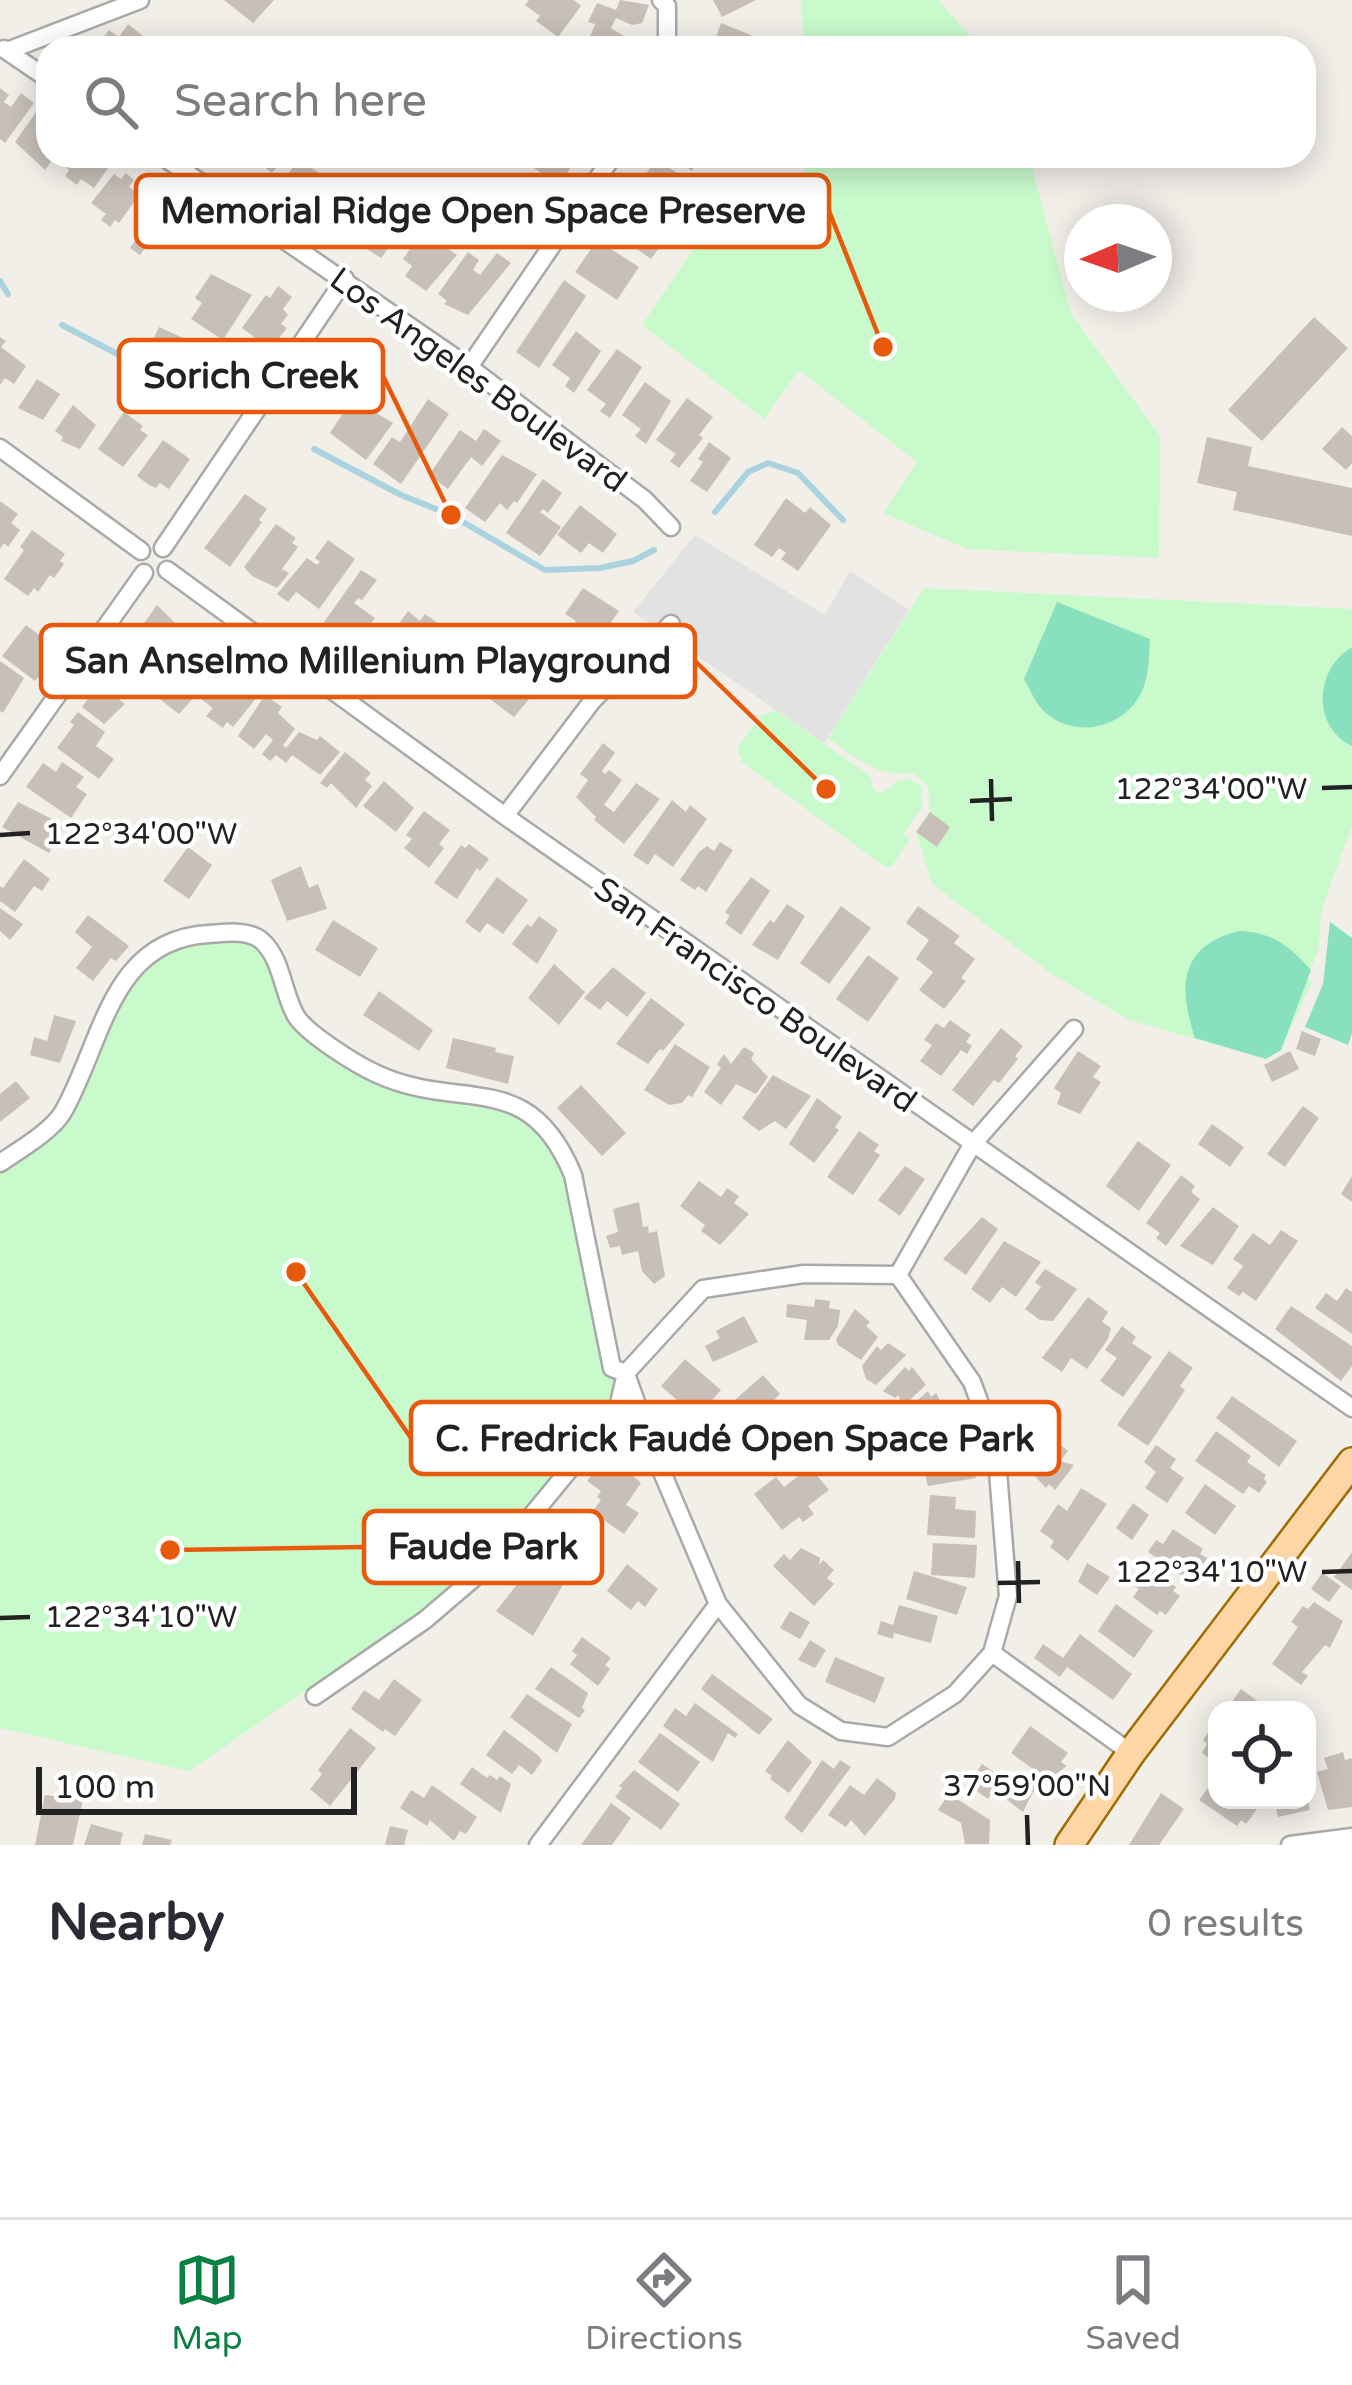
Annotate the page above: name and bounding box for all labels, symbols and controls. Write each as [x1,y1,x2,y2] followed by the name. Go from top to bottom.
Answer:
[36,36,1316,168] search box
[78,69,144,135] icon: search
[174,75,427,129] text: Search here
[136,175,829,247] callout: Memorial Ridge Open Space Preserve
[160,190,806,233] text: Memorial Ridge Open Space Preserve
[1064,204,1172,312] north arrow
[322,259,634,501] street label: Los Angeles Boulevard
[119,340,383,412] callout: Sorich Creek
[143,355,359,398] text: Sorich Creek
[41,625,695,697] callout: San Anselmo Millenium Playground
[65,640,671,683] text: San Anselmo Millenium Playground
[1115,771,1307,808] text: 122°34'00"W
[45,816,237,853] text: 122°34'00"W
[587,869,924,1121] street label: San Francisco Boulevard
[411,1402,1059,1474] callout: C. Fredrick Faudé Open Space Park
[435,1418,1035,1461] text: C. Fredrick Faudé Open Space Park
[364,1511,602,1583] callout: Faude Park
[388,1526,578,1569] text: Faude Park
[1115,1554,1307,1591] text: 122°34'10"W
[45,1599,237,1636] text: 122°34'10"W
[1208,1701,1316,1809] map controls
[1208,1701,1316,1809] button: locate
[36,1761,357,1814] scale bar
[54,1768,155,1807] text: 100 m
[943,1768,1111,1805] text: 37°59'00"N
[48,1892,225,1954] text: Nearby
[1147,1900,1304,1947] text: 0 results
[171,2247,243,2358] tab: Map
[585,2247,743,2358] tab: Directions
[1085,2247,1181,2358] tab: Saved

